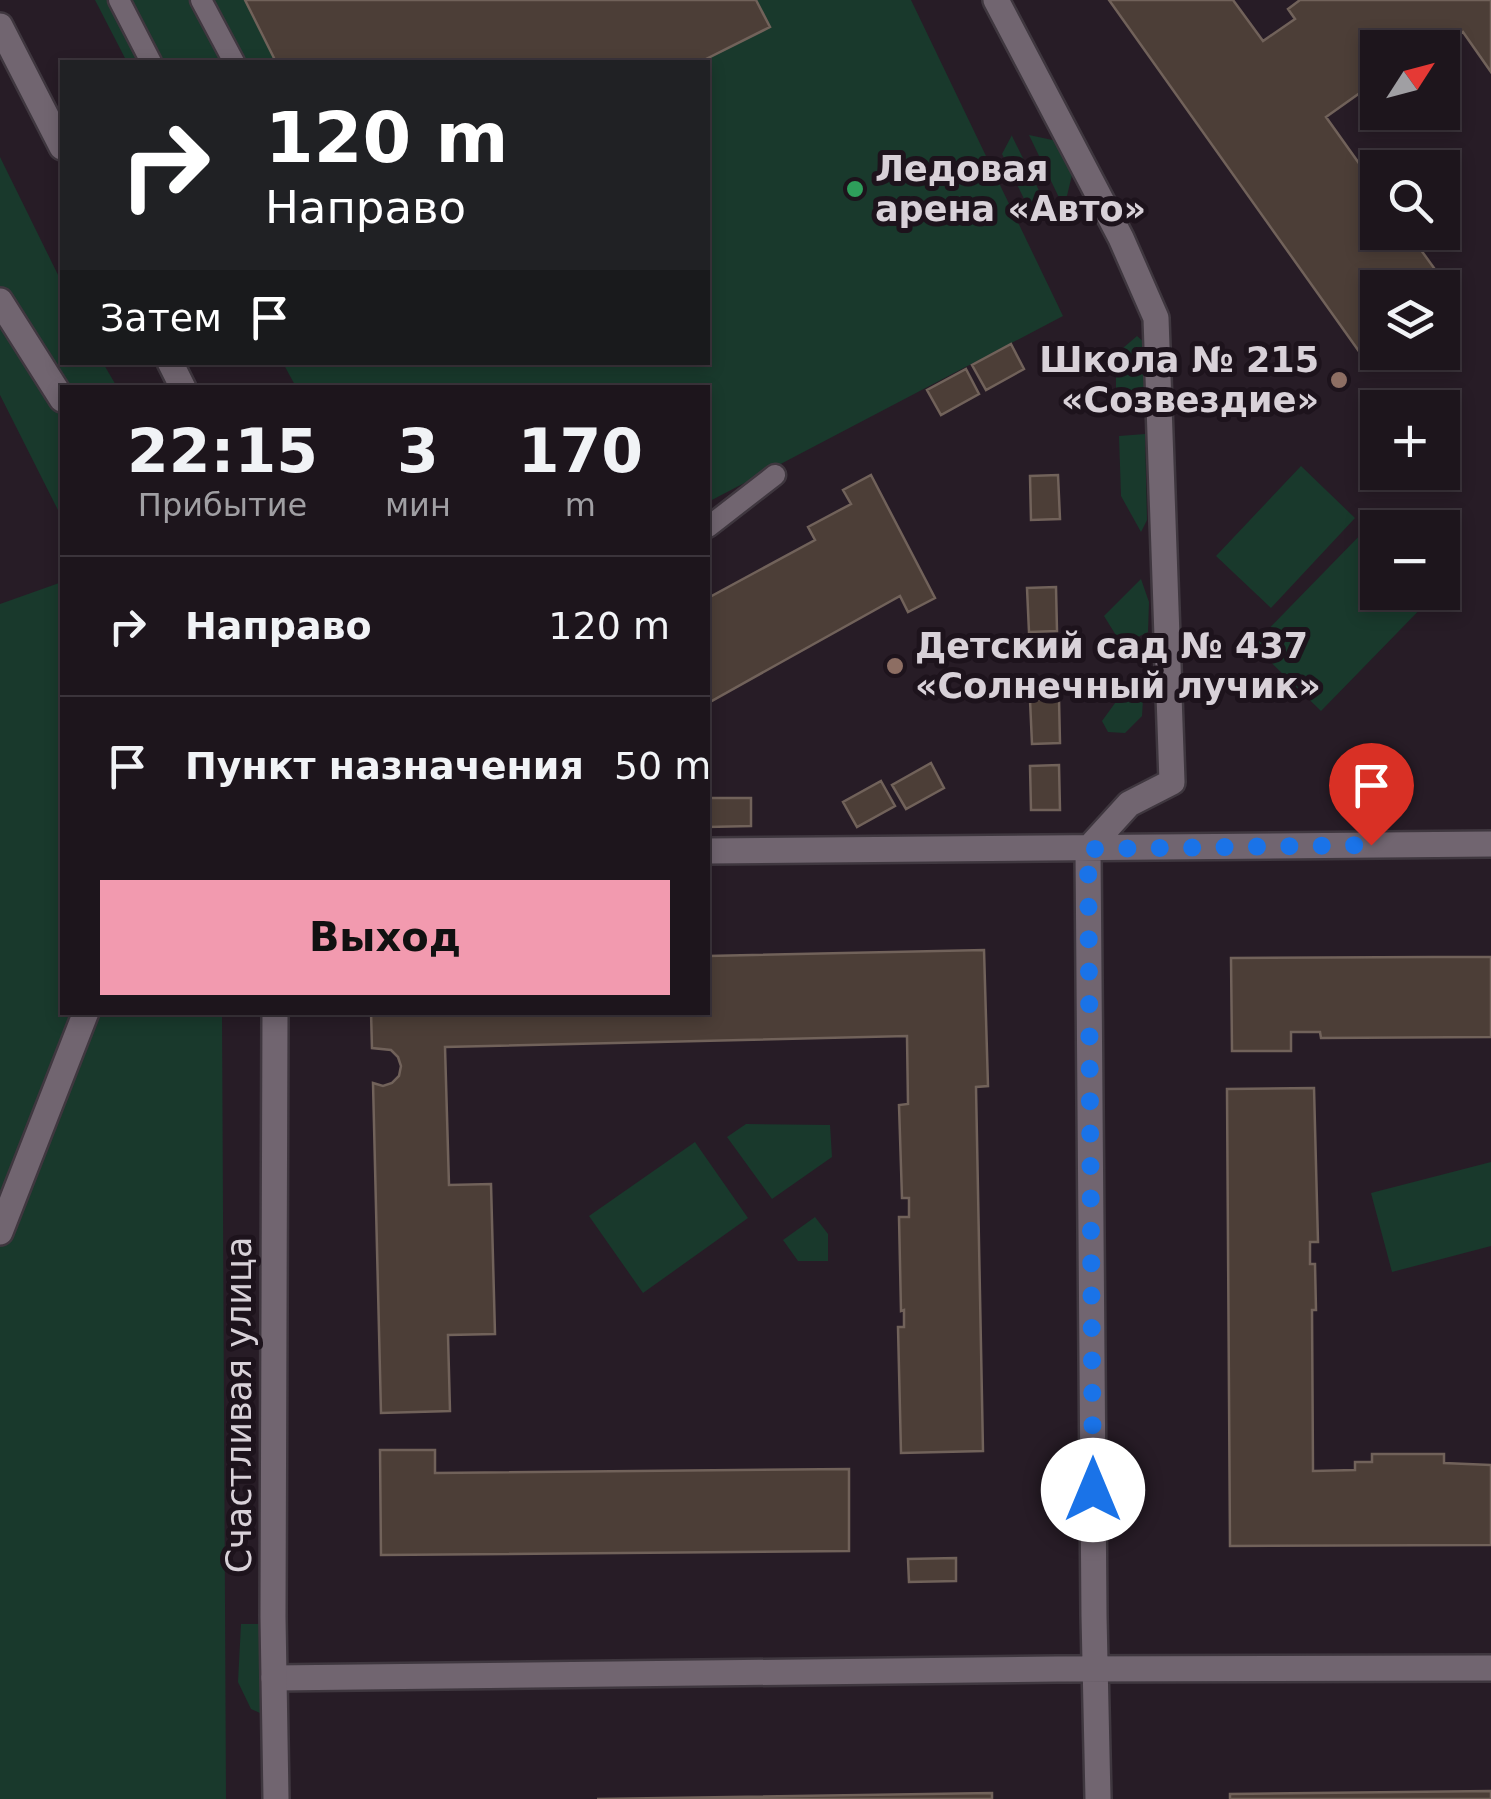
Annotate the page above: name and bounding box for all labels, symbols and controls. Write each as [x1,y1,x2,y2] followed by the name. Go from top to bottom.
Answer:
[1360,30,1460,130] north arrow
[1360,30,1460,610] map controls
[265,97,508,179] text: 120 m
[100,100,230,230] icon: right
[875,149,1146,229] place label: Ледовая арена «Авто»
[1360,150,1460,250] button: search
[844,178,866,200] marker: Ледовая арена «Авто»
[265,181,466,234] text: Направо
[1360,270,1460,370] button: layers
[242,290,297,345] icon: arrive
[100,296,222,340] text: Затем
[1039,340,1319,420] place label: Школа № 215 «Созвездие»
[1328,369,1350,391] marker: Школа № 215 «Созвездие»
[1360,390,1460,490] button: +
[127,416,318,486] text: 22:15
[397,416,439,486] text: 3
[518,416,643,486] text: 170
[138,486,307,524] text: Прибытие
[385,486,451,524] text: мин
[565,486,596,524] text: m
[1360,510,1460,610] button: −
[100,599,155,654] icon: right
[185,604,372,648] text: Направо
[548,604,670,648] text: 120 m
[915,626,1321,706] place label: Детский сад № 437 «Солнечный лучик»
[884,655,906,677] marker: Детский сад № 437 «Солнечный лучик»
[100,739,155,794] icon: arrive
[1329,743,1414,846] pin
[185,744,584,788] text: Пункт назначения
[614,744,711,788] text: 50 m
[1344,758,1399,813] icon: arrive
[100,880,670,995] button: Выход
[219,1237,259,1573] street label: Счастливая улица
[1041,1438,1145,1542] position arrow

